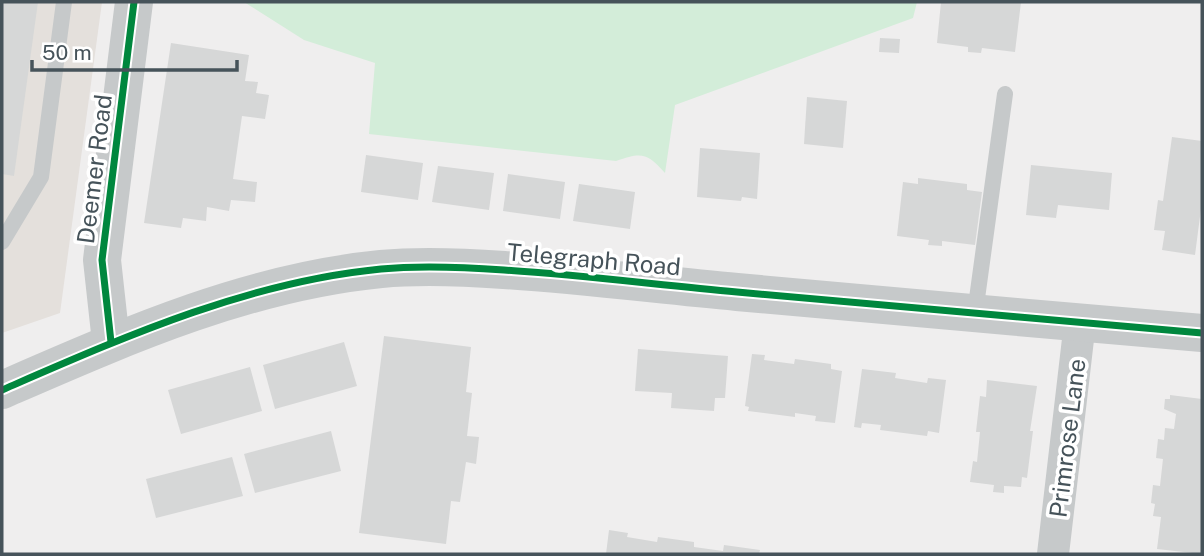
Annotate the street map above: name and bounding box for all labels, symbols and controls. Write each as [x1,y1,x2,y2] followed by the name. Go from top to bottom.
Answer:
[32,28,236,72] scale bar
[42,40,92,65] text: 50 m
[71,93,117,245] street label: Deemer Road
[506,237,682,281] street label: Telegraph Road
[1043,357,1091,519] street label: Primrose Lane

